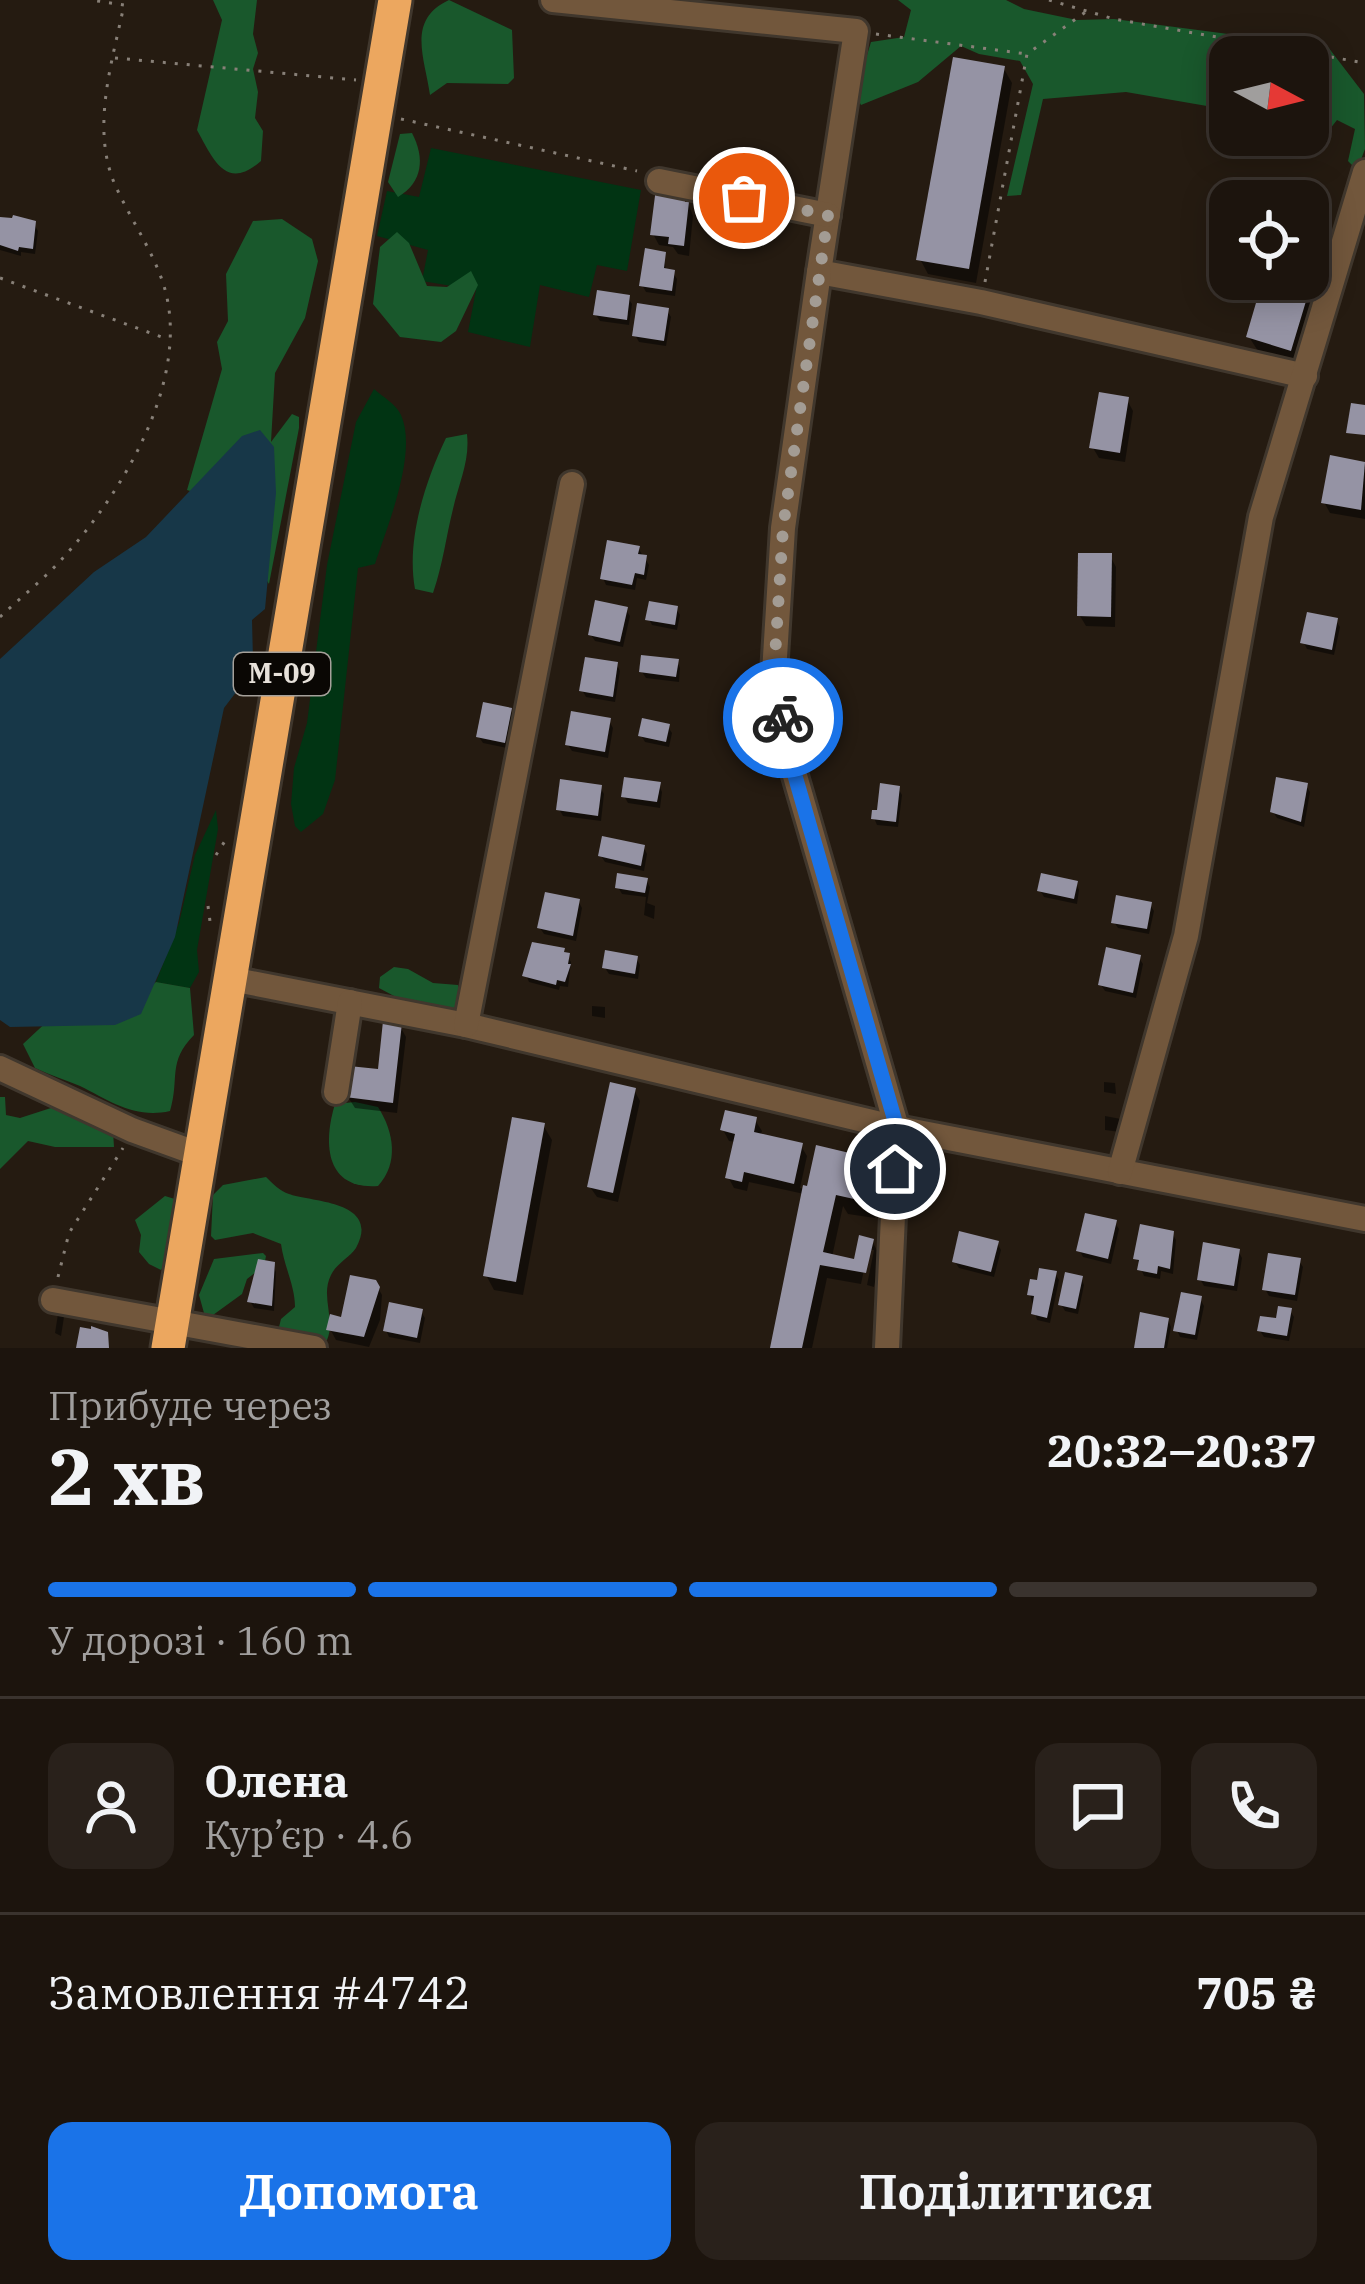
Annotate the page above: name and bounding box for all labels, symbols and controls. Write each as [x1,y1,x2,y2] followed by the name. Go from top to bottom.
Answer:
[1209,36,1329,156] north arrow
[1209,36,1329,300] map controls
[693,147,795,249] pin
[711,165,777,231] icon: bag
[1209,180,1329,300] button: locate
[234,653,330,695] road number: М-09
[723,658,843,778] courier
[750,685,816,751] icon: bike
[844,1118,946,1220] pin
[862,1136,928,1202] icon: home
[48,1380,332,1431] text: Прибуде через
[1047,1421,1317,1479] text: 20:32–20:37
[48,1425,205,1526] text: 2 хв
[48,1615,353,1666] text: У дорозі · 160 m
[48,1743,174,1869] button: person
[1035,1743,1161,1869] button: chat
[1191,1743,1317,1869] button: phone
[204,1751,349,1809] text: Олена
[204,1809,414,1860] text: Кур’єр · 4.6
[48,1963,471,2021] text: Замовлення #4742
[1196,1963,1317,2021] text: 705 ₴
[48,2122,671,2260] button: Допомога
[695,2122,1317,2260] button: Поділитися

